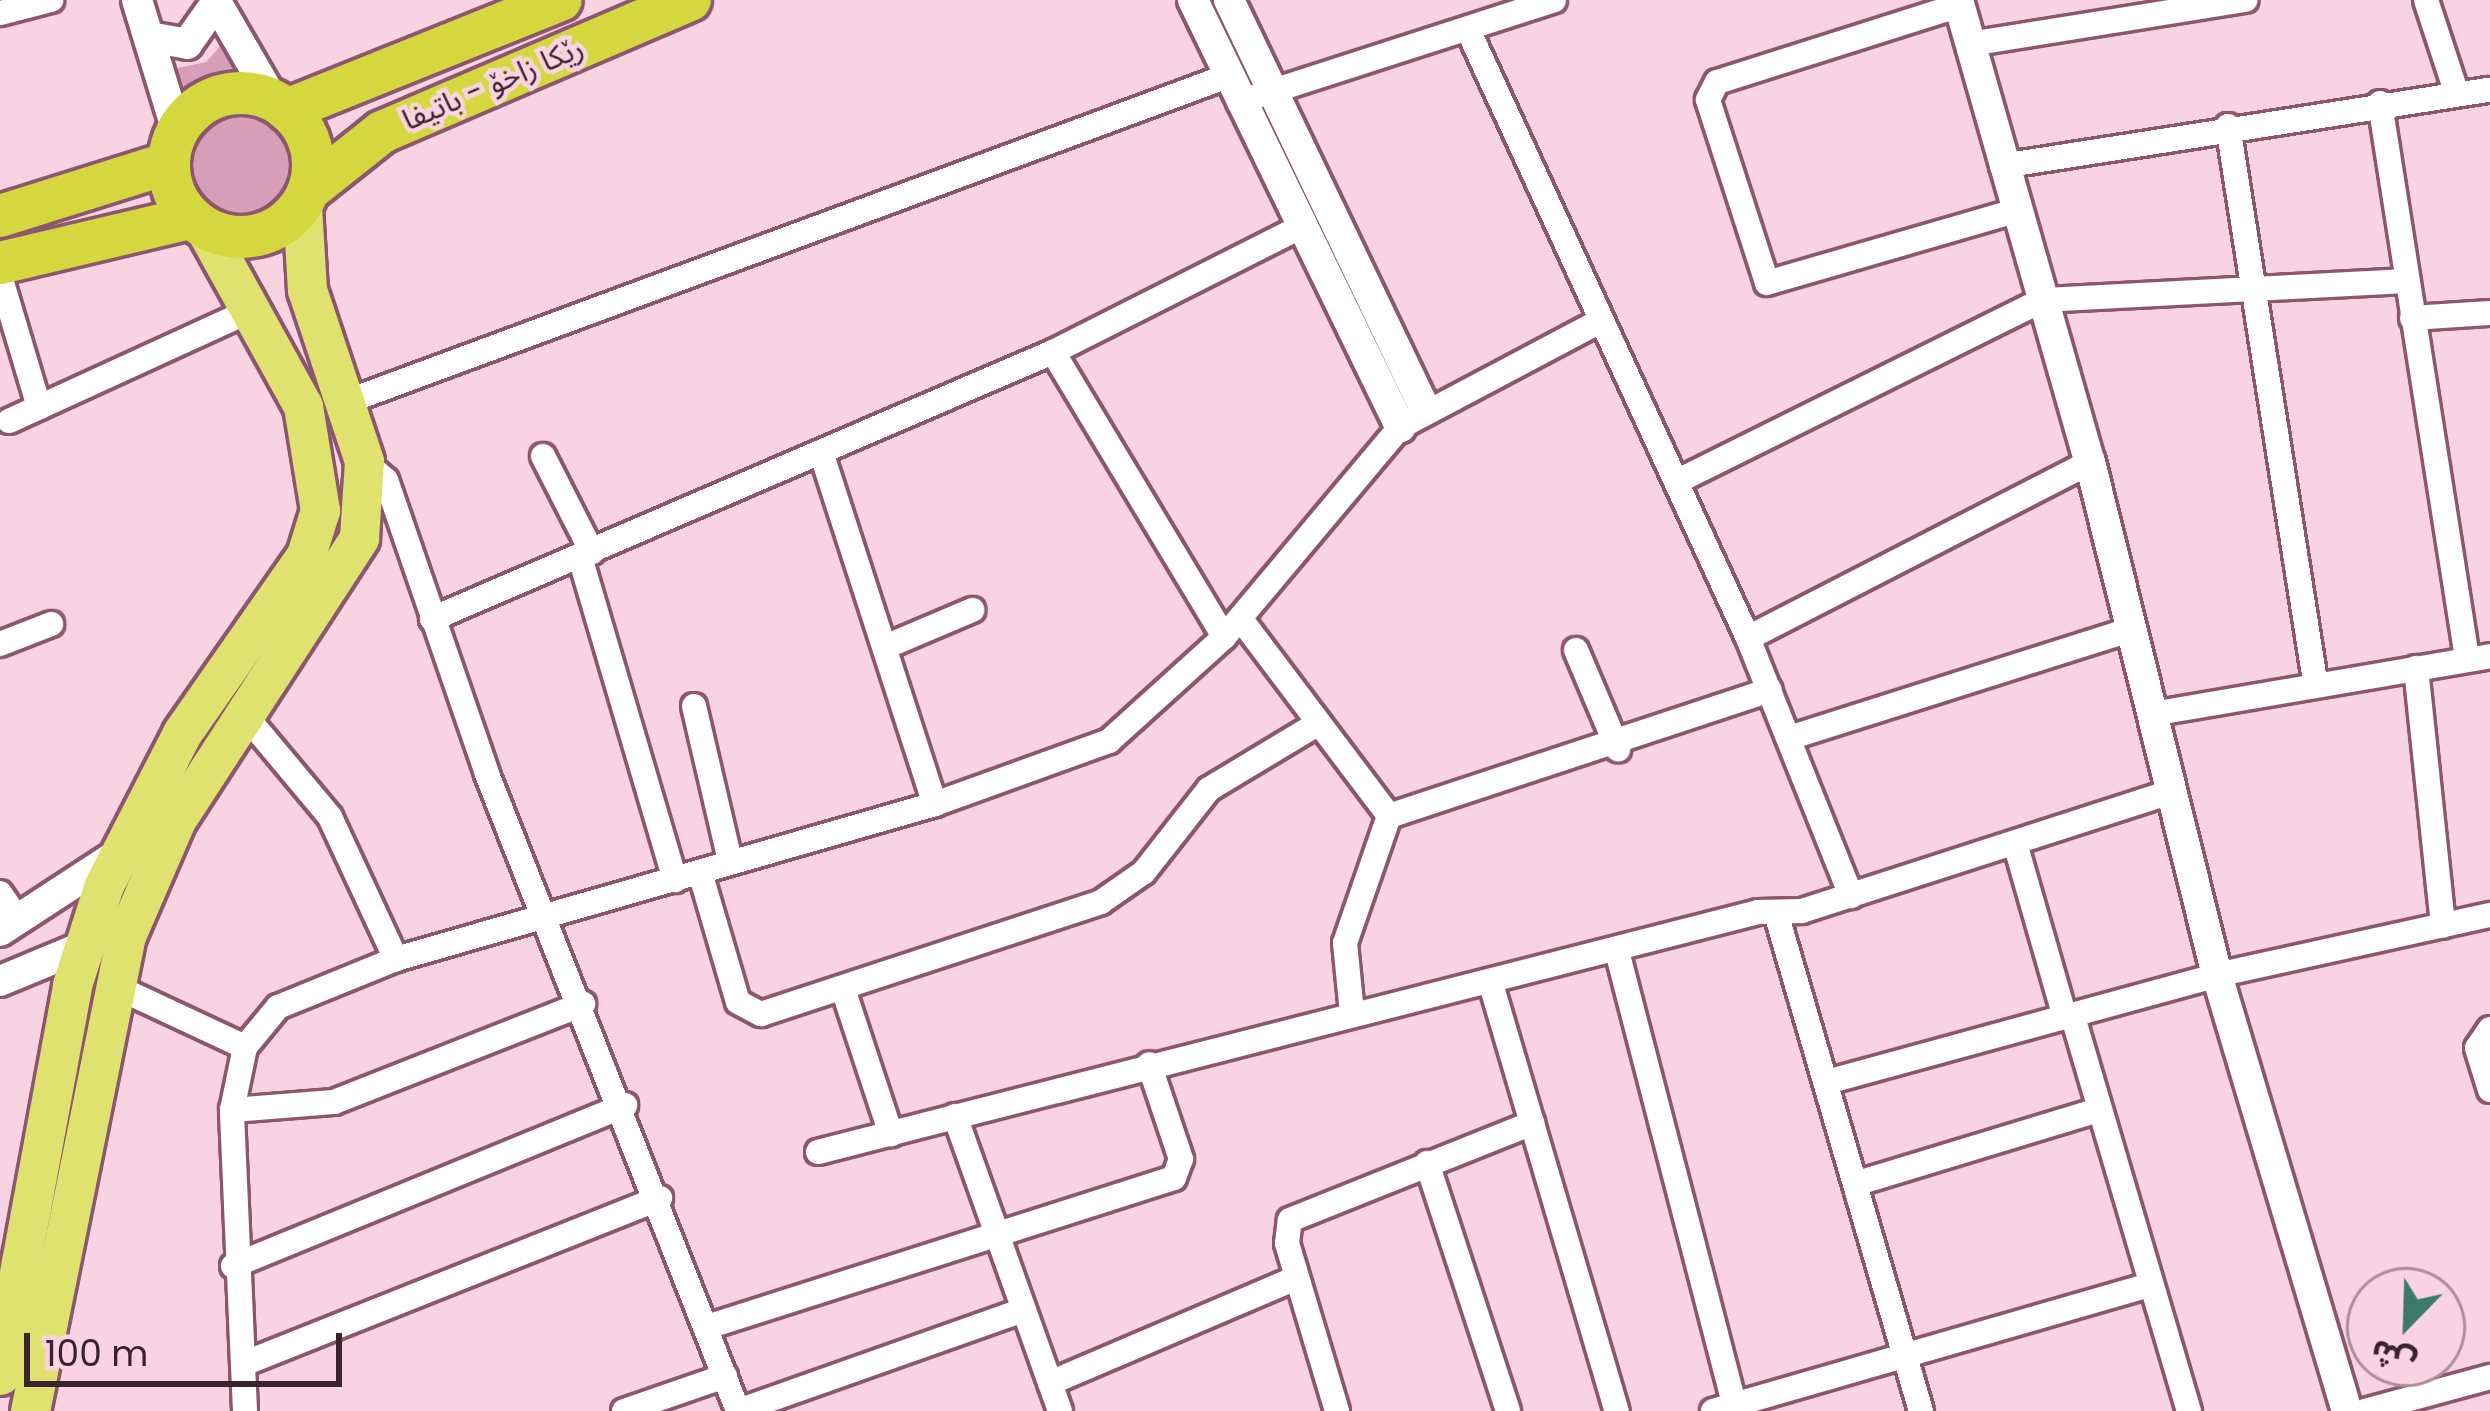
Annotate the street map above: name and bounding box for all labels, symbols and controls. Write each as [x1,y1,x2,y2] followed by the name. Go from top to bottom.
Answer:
[397,30,589,138] street label: رێکا زاخۆ - باتیفا
[2346,1267,2466,1387] north arrow
[30,1309,348,1383] scale bar
[2363,1327,2423,1388] text: ش
[45,1328,148,1379] text: 100 m

